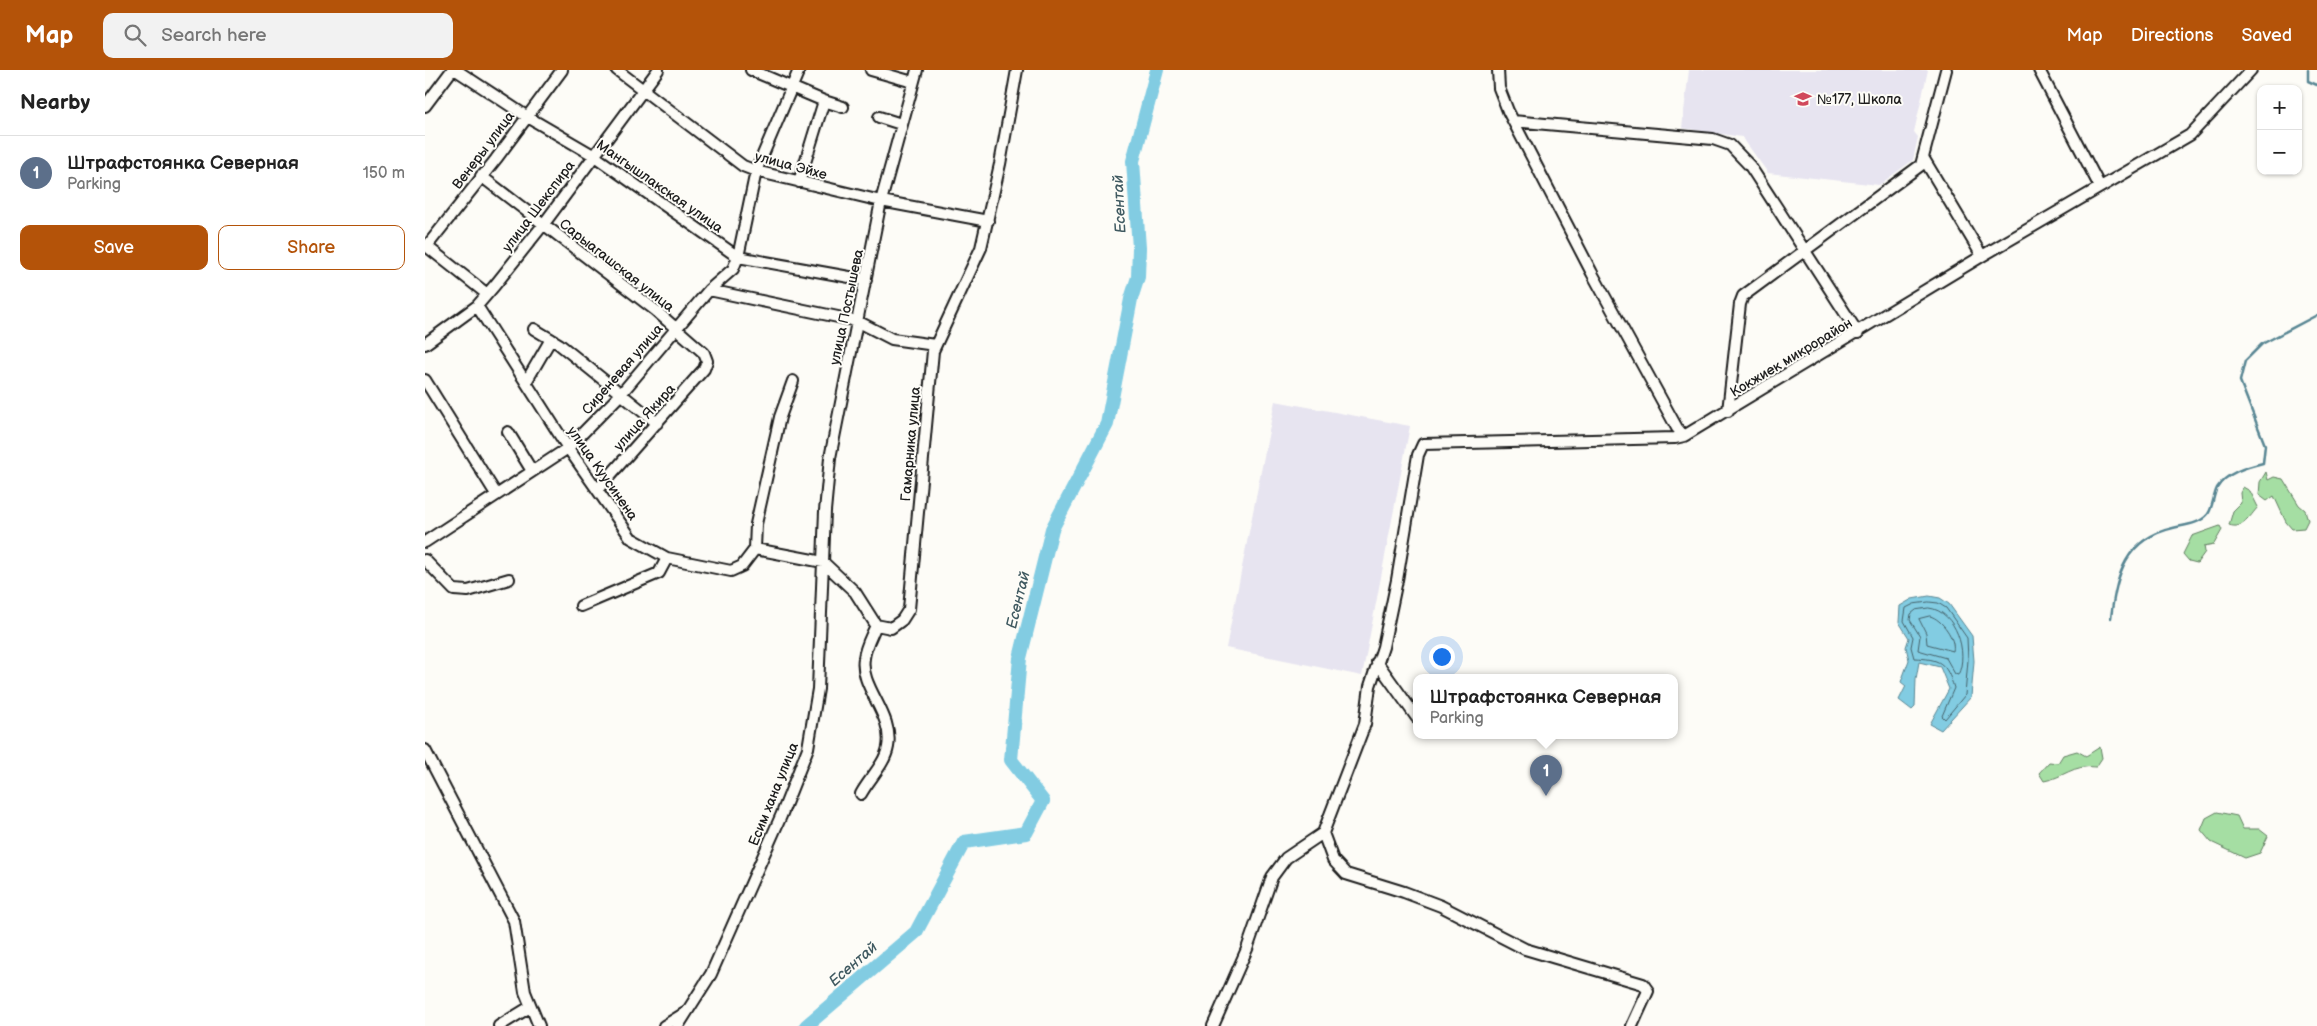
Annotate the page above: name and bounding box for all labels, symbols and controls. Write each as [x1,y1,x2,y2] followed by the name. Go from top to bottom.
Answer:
[103,13,453,58] search box
[25,21,73,50] text: Map
[121,21,149,49] icon: search
[161,24,267,47] text: Search here
[2067,25,2103,46] text: Map
[2131,25,2213,46] text: Directions
[2241,25,2292,46] text: Saved
[2257,85,2302,175] map controls
[2257,85,2302,130] button: +
[1793,89,1813,109] school or university icon: №177, Школа
[20,90,90,115] text: Nearby
[1817,91,1902,108] place label: №177, Школа
[449,108,519,193] street label: Венеры улица
[2257,130,2302,175] button: −
[593,136,727,237] street label: Мангышлакская улица
[753,148,829,183] street label: улица Эйхе
[67,152,299,175] text: Штрафстоянка Северная
[498,157,579,255] street label: улица Шекспира
[33,164,39,183] text: 1
[363,164,405,183] text: 150 m
[1108,174,1131,234] water label: Есентай
[67,175,121,194] text: Parking
[556,215,678,316] street label: Сарыагашская улица
[20,225,208,270] button: Save
[218,225,405,270] button: Share
[826,247,867,367] street label: улица Постышева
[1727,314,1855,401] street label: Кокжиек микрорайон
[578,320,667,418] street label: Сиреневая улица
[610,380,679,454] street label: улица Якира
[897,385,924,502] street label: Гамарника улица
[564,423,642,524] street label: улица Куусинена
[1002,569,1035,631] water label: Есентай
[1429,644,1455,670] your location
[1413,674,1678,739] popup
[1430,686,1661,709] text: Штрафстоянка Северная
[1430,709,1484,728] text: Parking
[745,739,802,848] street label: Есим хана улица
[1530,755,1562,796] pin: 1
[825,938,882,991] water label: Есентай

